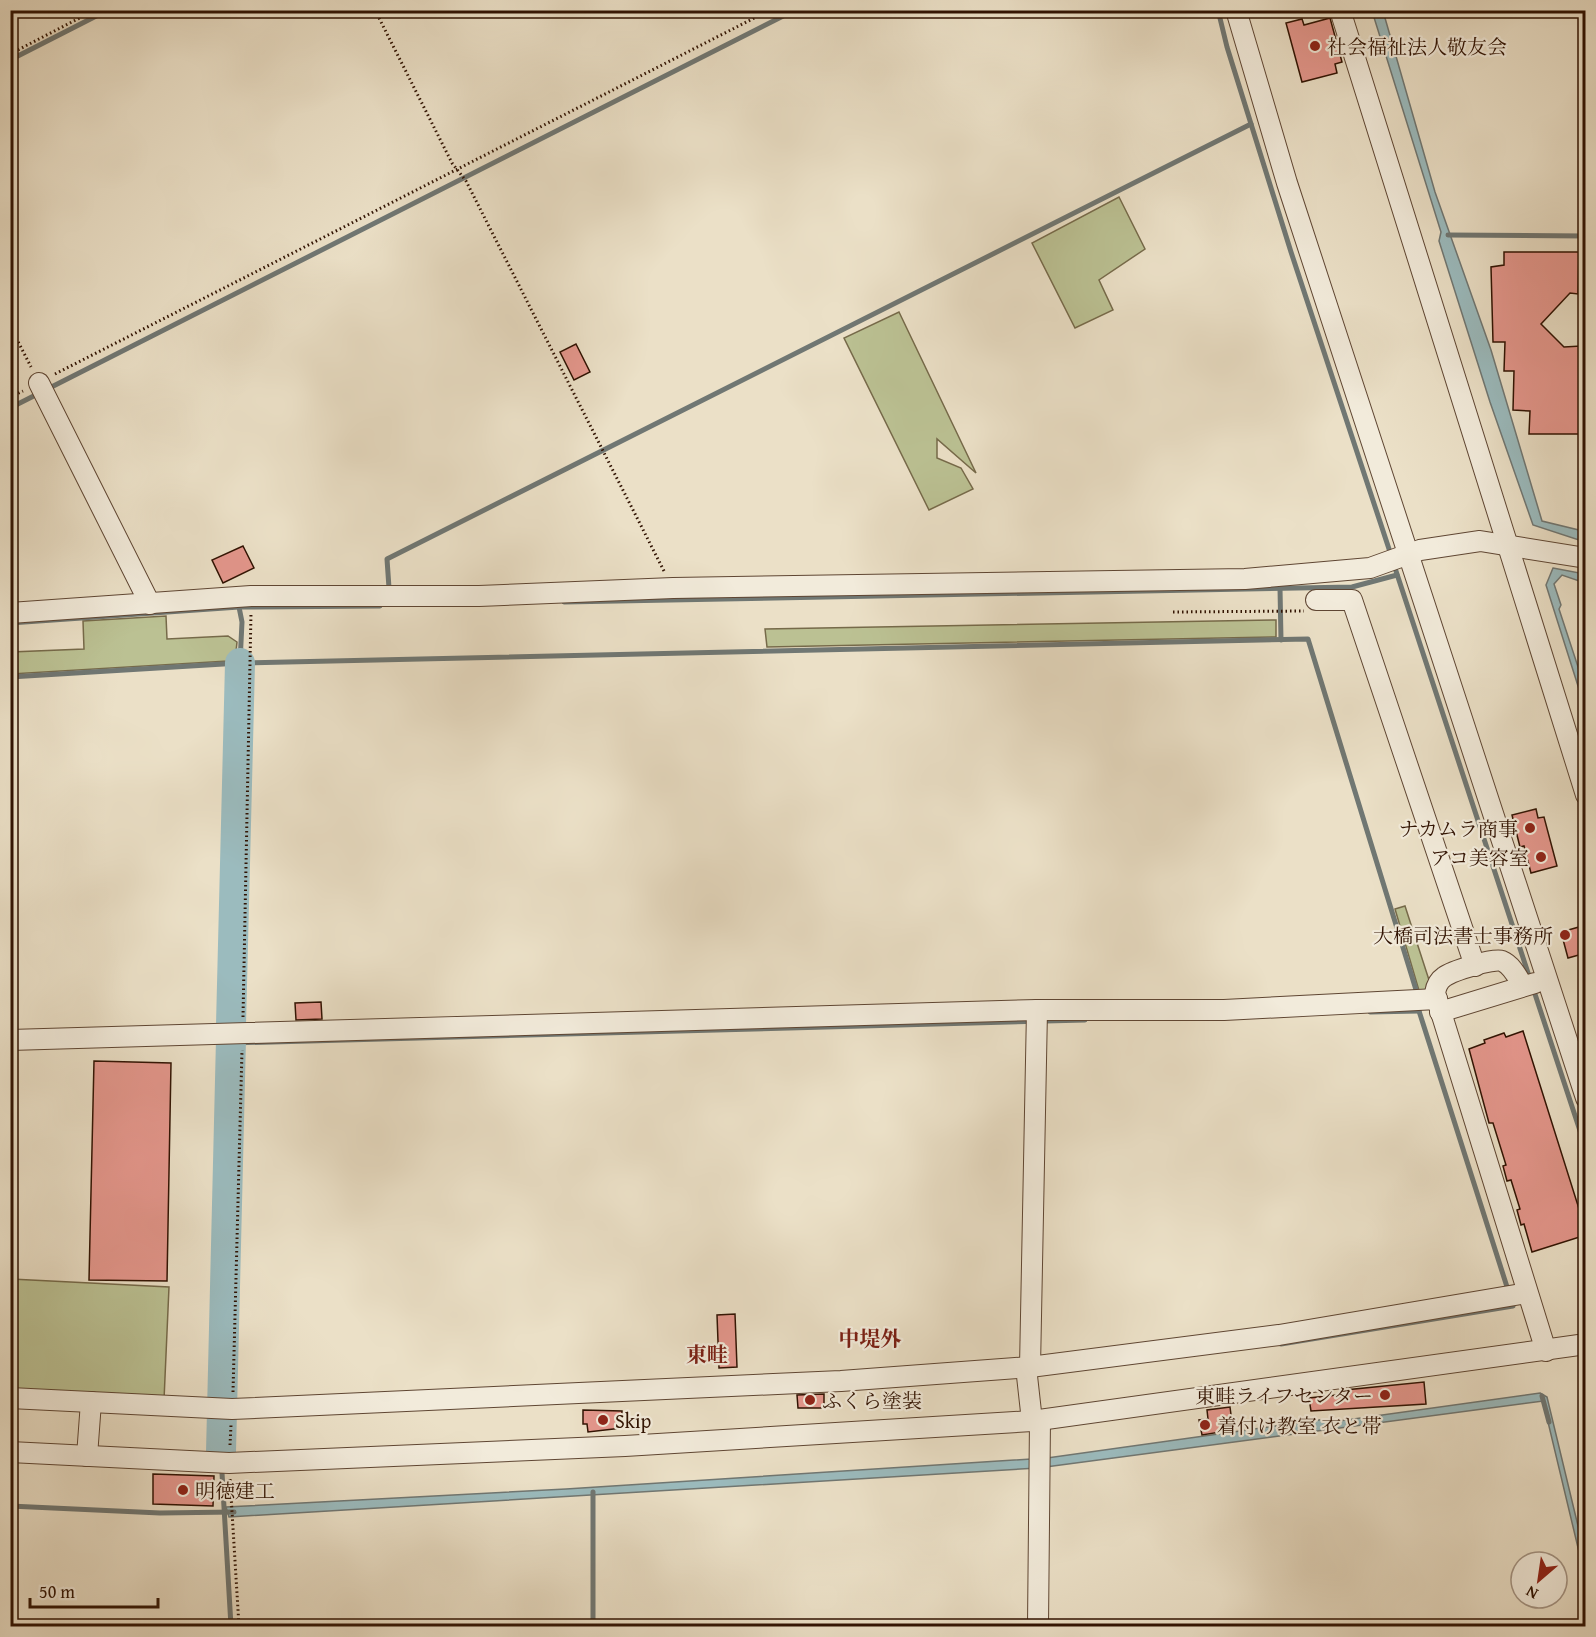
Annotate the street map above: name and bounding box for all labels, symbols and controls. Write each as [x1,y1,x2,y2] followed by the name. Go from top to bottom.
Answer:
[1327,32,1507,61] place label: 社会福祉法人敬友会
[1308,39,1322,53] marker: 社会福祉法人敬友会
[1398,814,1518,843] place label: ナカムラ商事
[1523,821,1537,835] marker: ナカムラ商事
[1430,843,1529,872] place label: アコ美容室
[1534,850,1548,864] marker: アコ美容室
[1373,921,1553,950] place label: 大橋司法書士事務所
[1558,928,1572,942] marker: 大橋司法書士事務所
[839,1323,902,1354] district label: 中堤外
[686,1339,728,1370] district label: 東畦
[1195,1381,1373,1410] place label: 東畦ライフセンター
[822,1386,922,1415] place label: ふくら塗装
[1378,1388,1392,1402] marker: 東畦ライフセンター
[803,1393,817,1407] marker: ふくら塗装
[615,1406,652,1435] place label: Skip
[1217,1411,1381,1440] place label: 着付け教室 衣と帯
[596,1413,610,1427] marker: Skip
[1198,1418,1212,1432] marker: 着付け教室 衣と帯
[195,1476,275,1505] place label: 明徳建工
[176,1483,190,1497] marker: 明徳建工
[1509,1550,1569,1610] north arrow
[30,1571,158,1609] scale bar
[39,1578,75,1605] text: 50 m
[1521,1580,1542,1606] text: N

